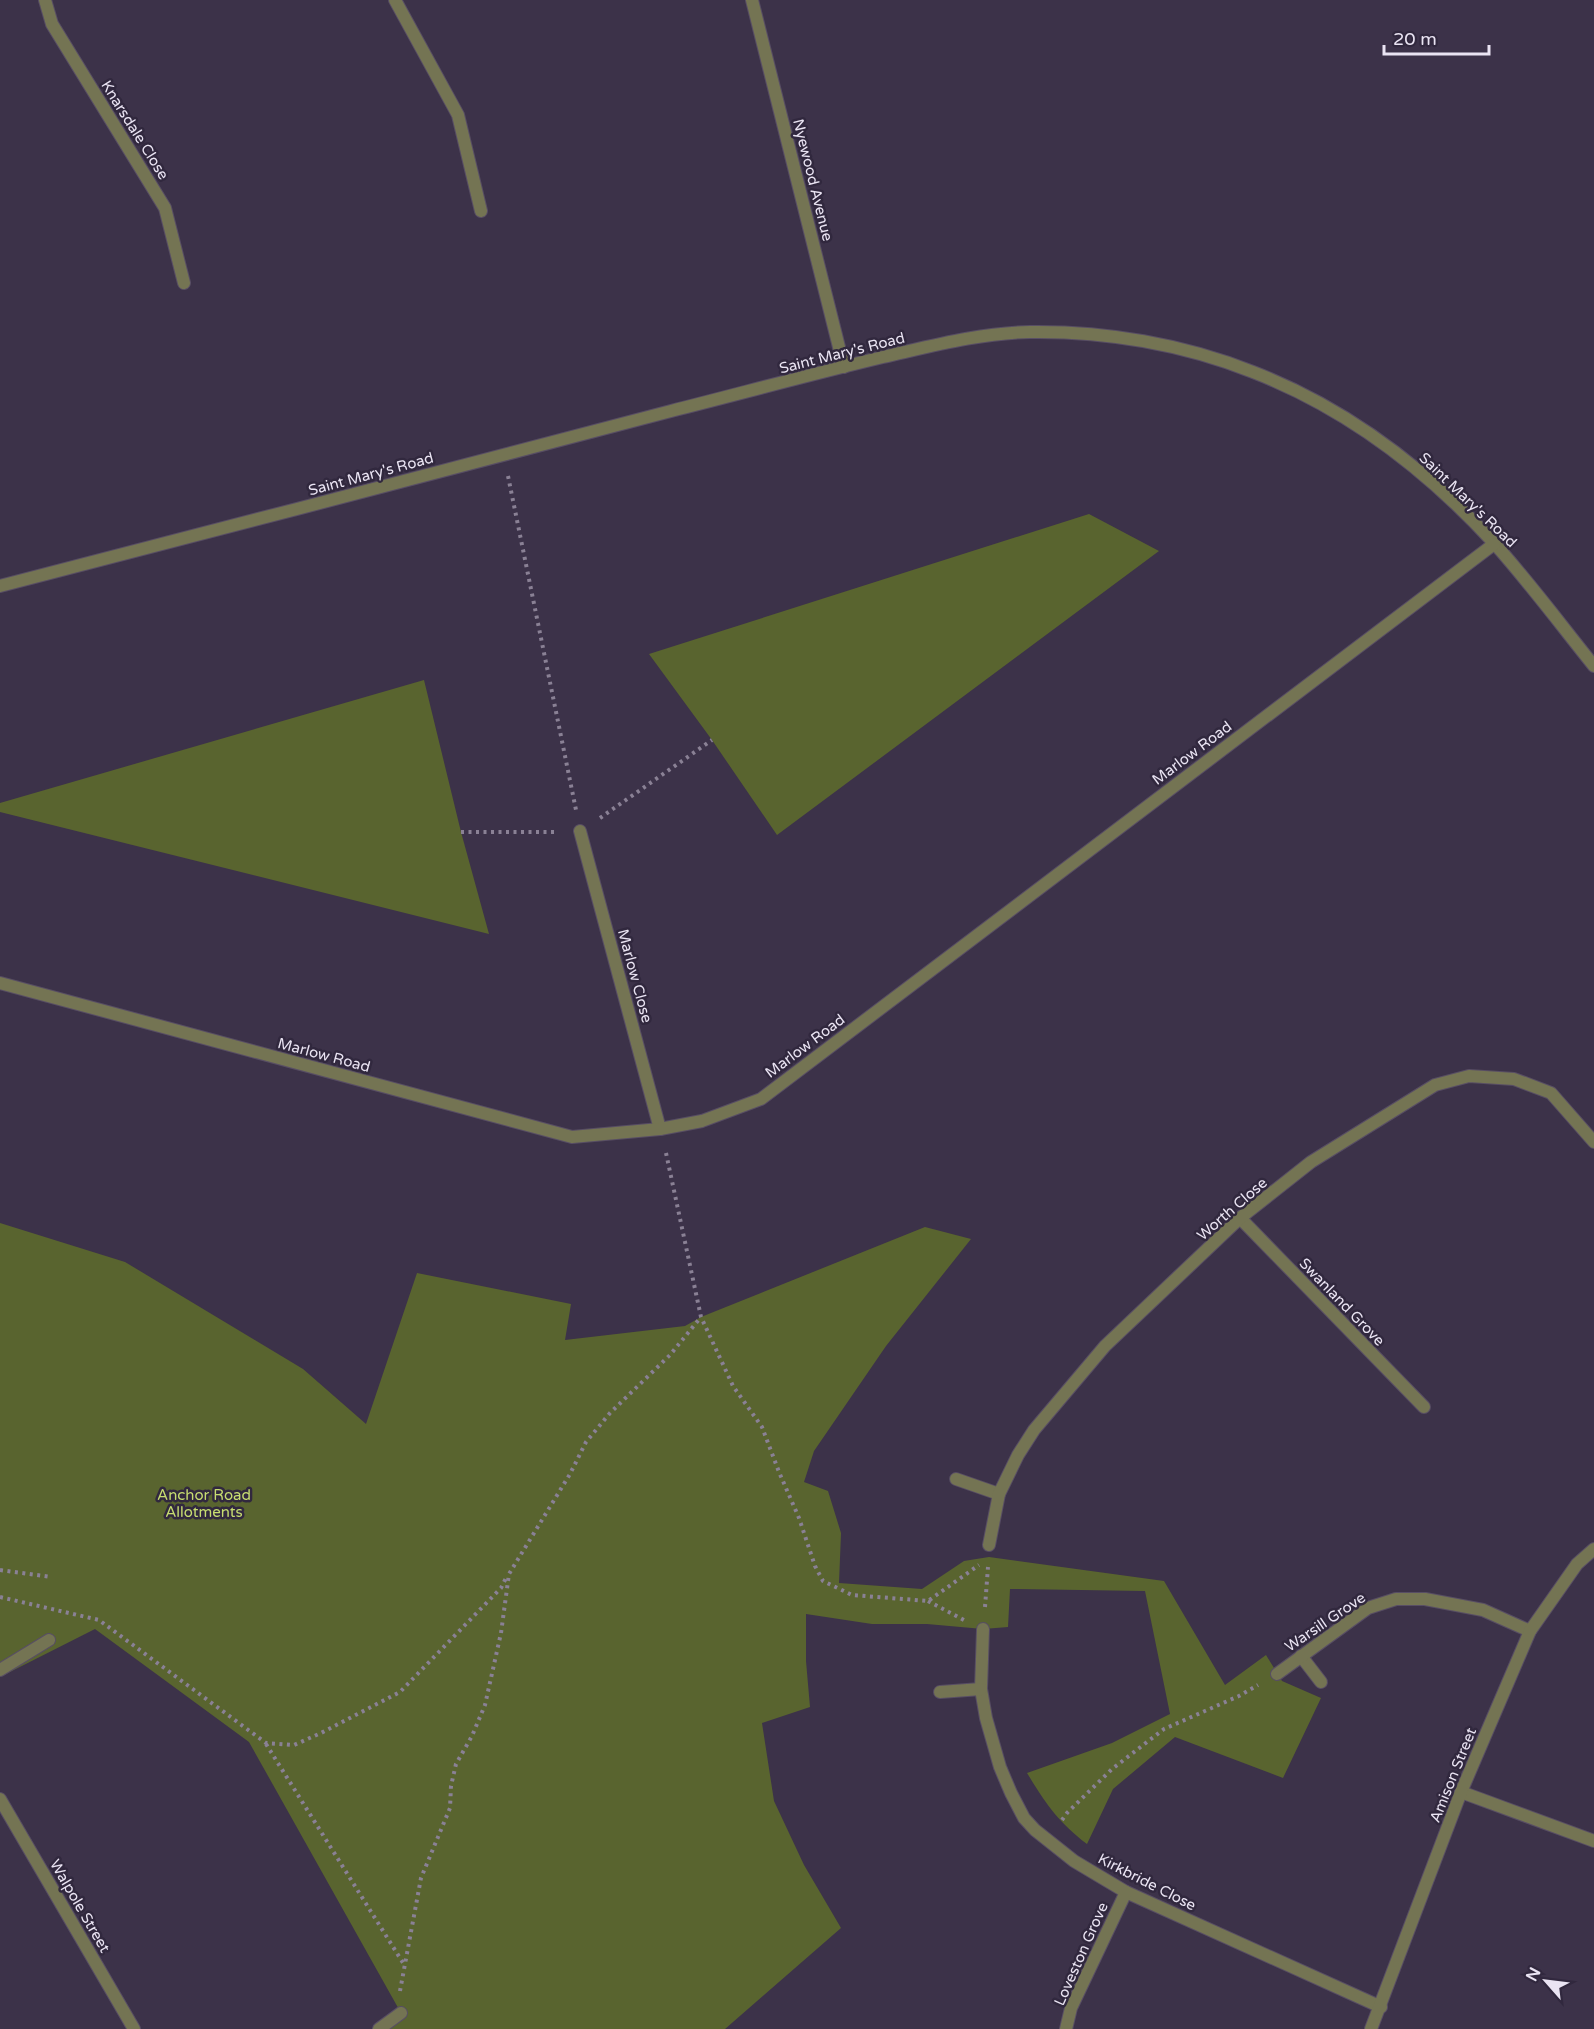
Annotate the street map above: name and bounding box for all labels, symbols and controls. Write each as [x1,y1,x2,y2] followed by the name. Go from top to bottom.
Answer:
[1384,18,1489,56] scale bar
[1393,28,1437,50] text: 20 m
[97,77,173,183] street label: Knarsdale Close
[789,117,837,243] street label: Nyewood Avenue
[777,329,907,377] street label: Saint Mary's Road
[306,449,436,499] street label: Saint Mary's Road
[1415,449,1521,551] street label: Saint Mary's Road
[1149,717,1235,789] street label: Marlow Road
[614,927,656,1025] street label: Marlow Close
[762,1010,848,1082] street label: Marlow Road
[276,1034,372,1076] street label: Marlow Road
[1193,1174,1271,1244] street label: Worth Close
[1296,1254,1388,1350] street label: Swanland Grove
[157,1486,251,1521] park label: Anchor Road Allotments
[1281,1588,1369,1656] street label: Warsill Grove
[1426,1725,1480,1825] street label: Amison Street
[1095,1850,1199,1914] street label: Kirkbride Close
[46,1856,114,1956] street label: Walpole Street
[1050,1900,1112,2008] street label: Loveston Grove
[1516,1951,1576,2011] north arrow
[1522,1964,1545,1985] text: N

